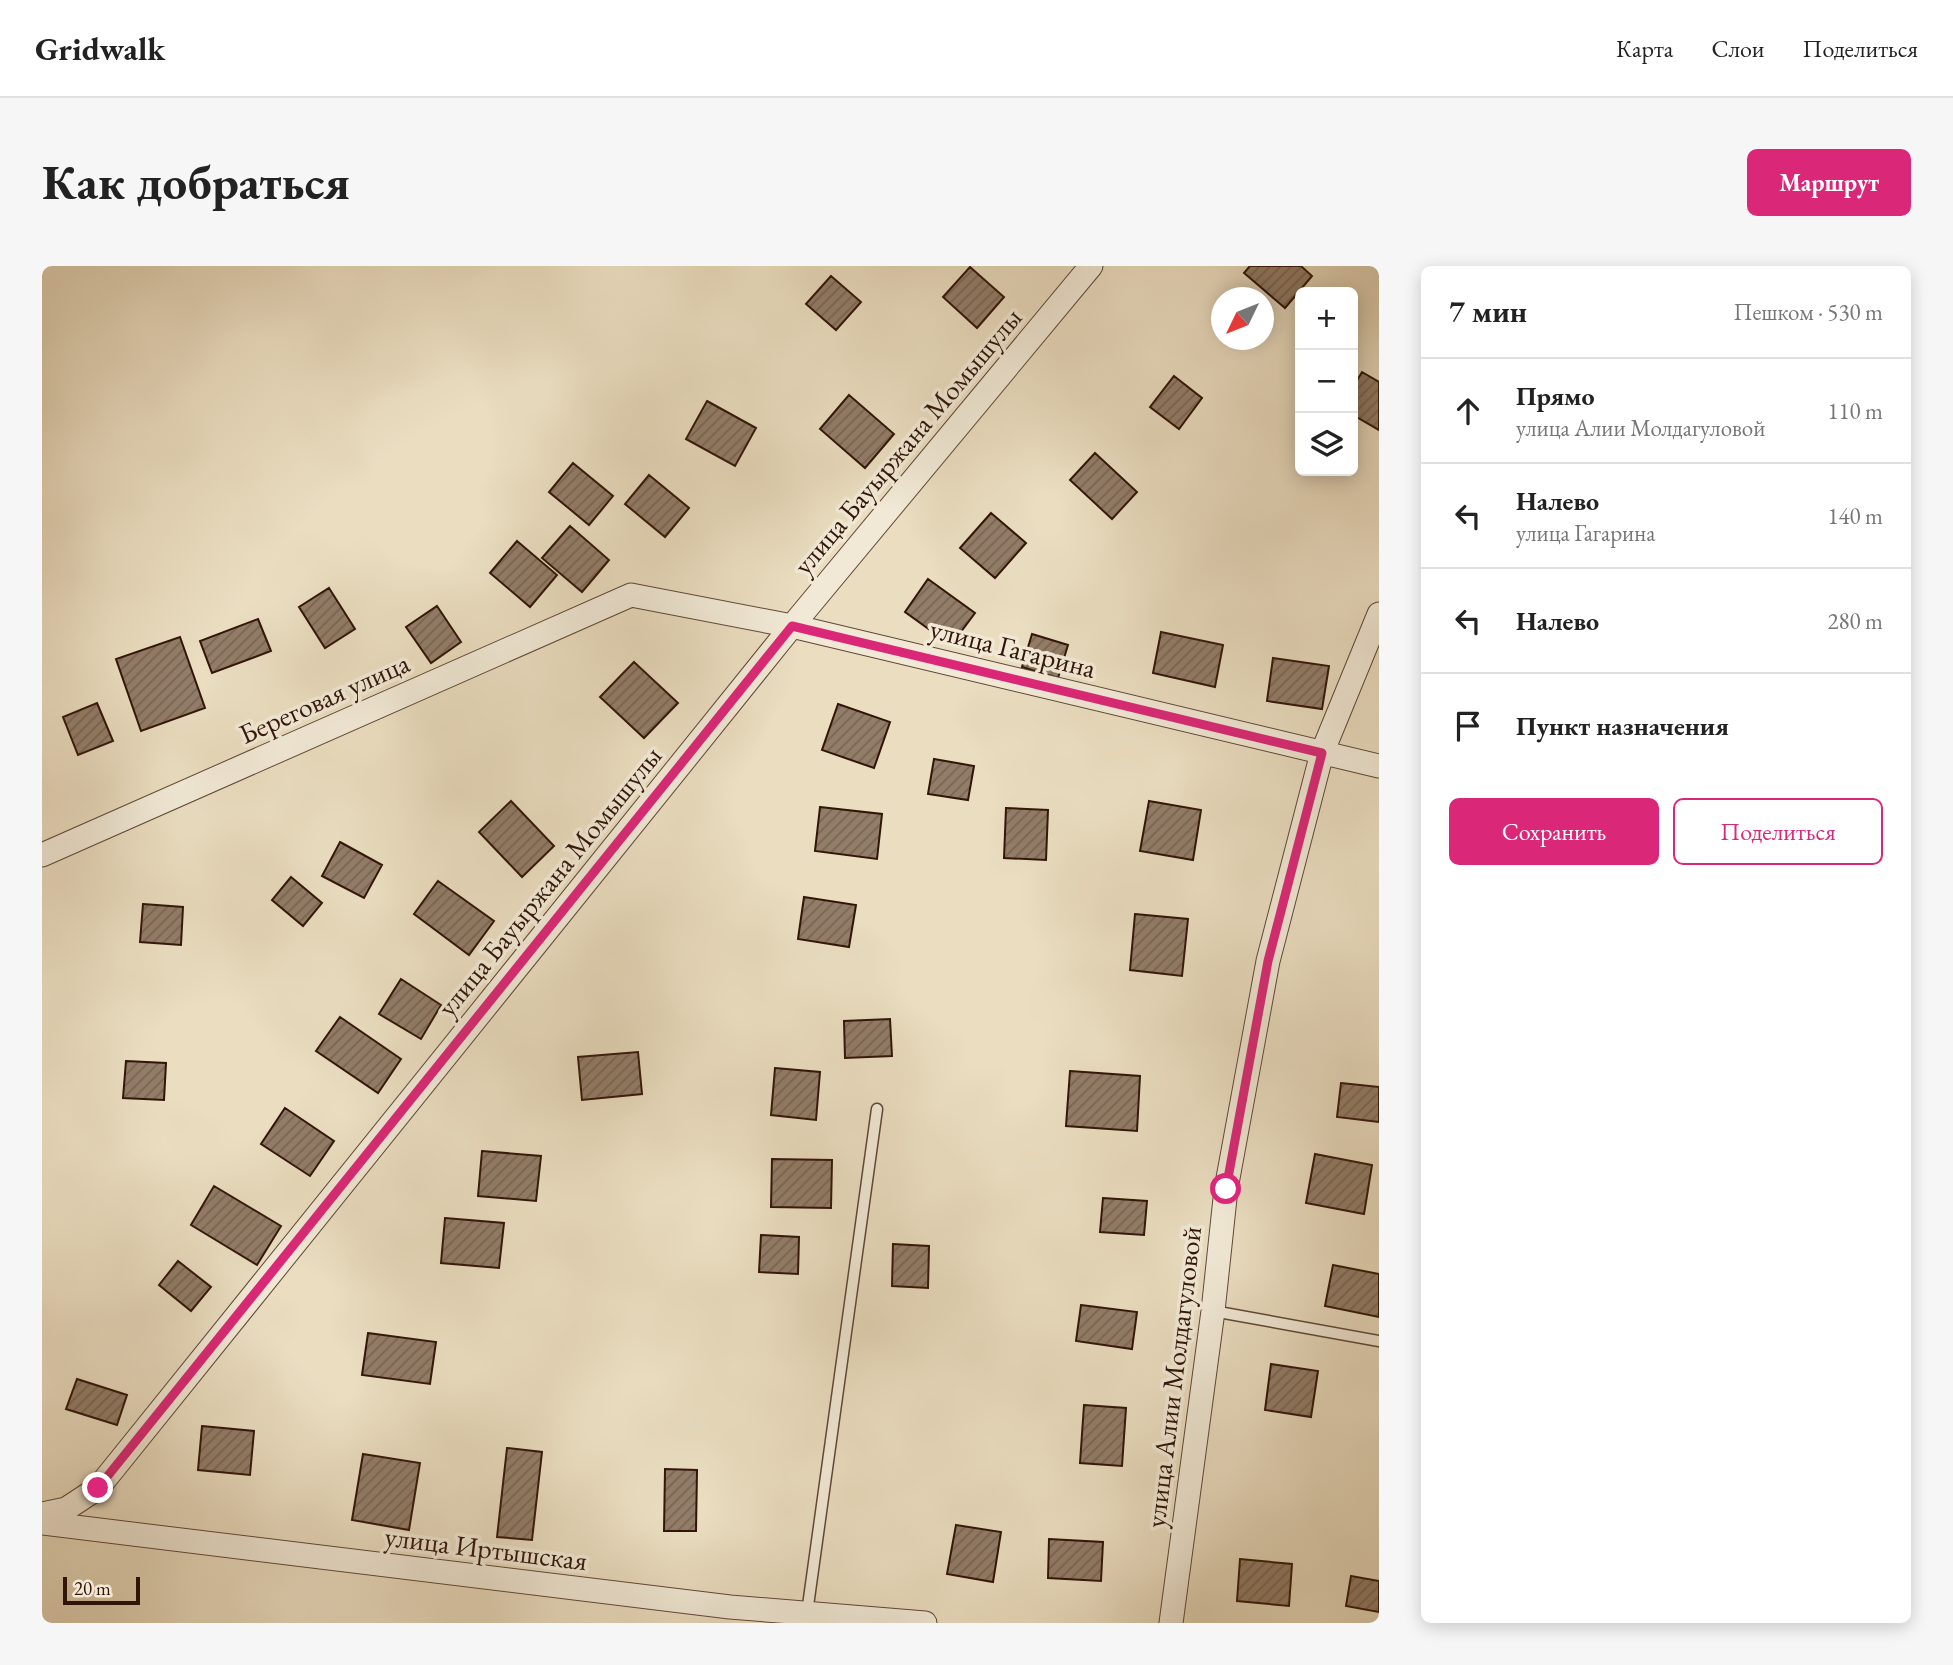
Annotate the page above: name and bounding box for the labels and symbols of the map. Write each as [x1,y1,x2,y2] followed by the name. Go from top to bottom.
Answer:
[1211,287,1274,350] north arrow
[785,300,1029,582] street label: улица Бауыржана Момышулы
[926,610,1100,686] street label: улица Гагарина
[233,644,416,752] street label: Береговая улица
[429,738,669,1024] street label: улица Бауыржана Момышулы
[1210,1173,1241,1204] route start
[1137,1224,1209,1530] street label: улица Алии Молдагуловой
[82,1472,113,1503] route end
[383,1518,589,1578] street label: улица Иртышская
[63,1574,140,1606] scale bar

